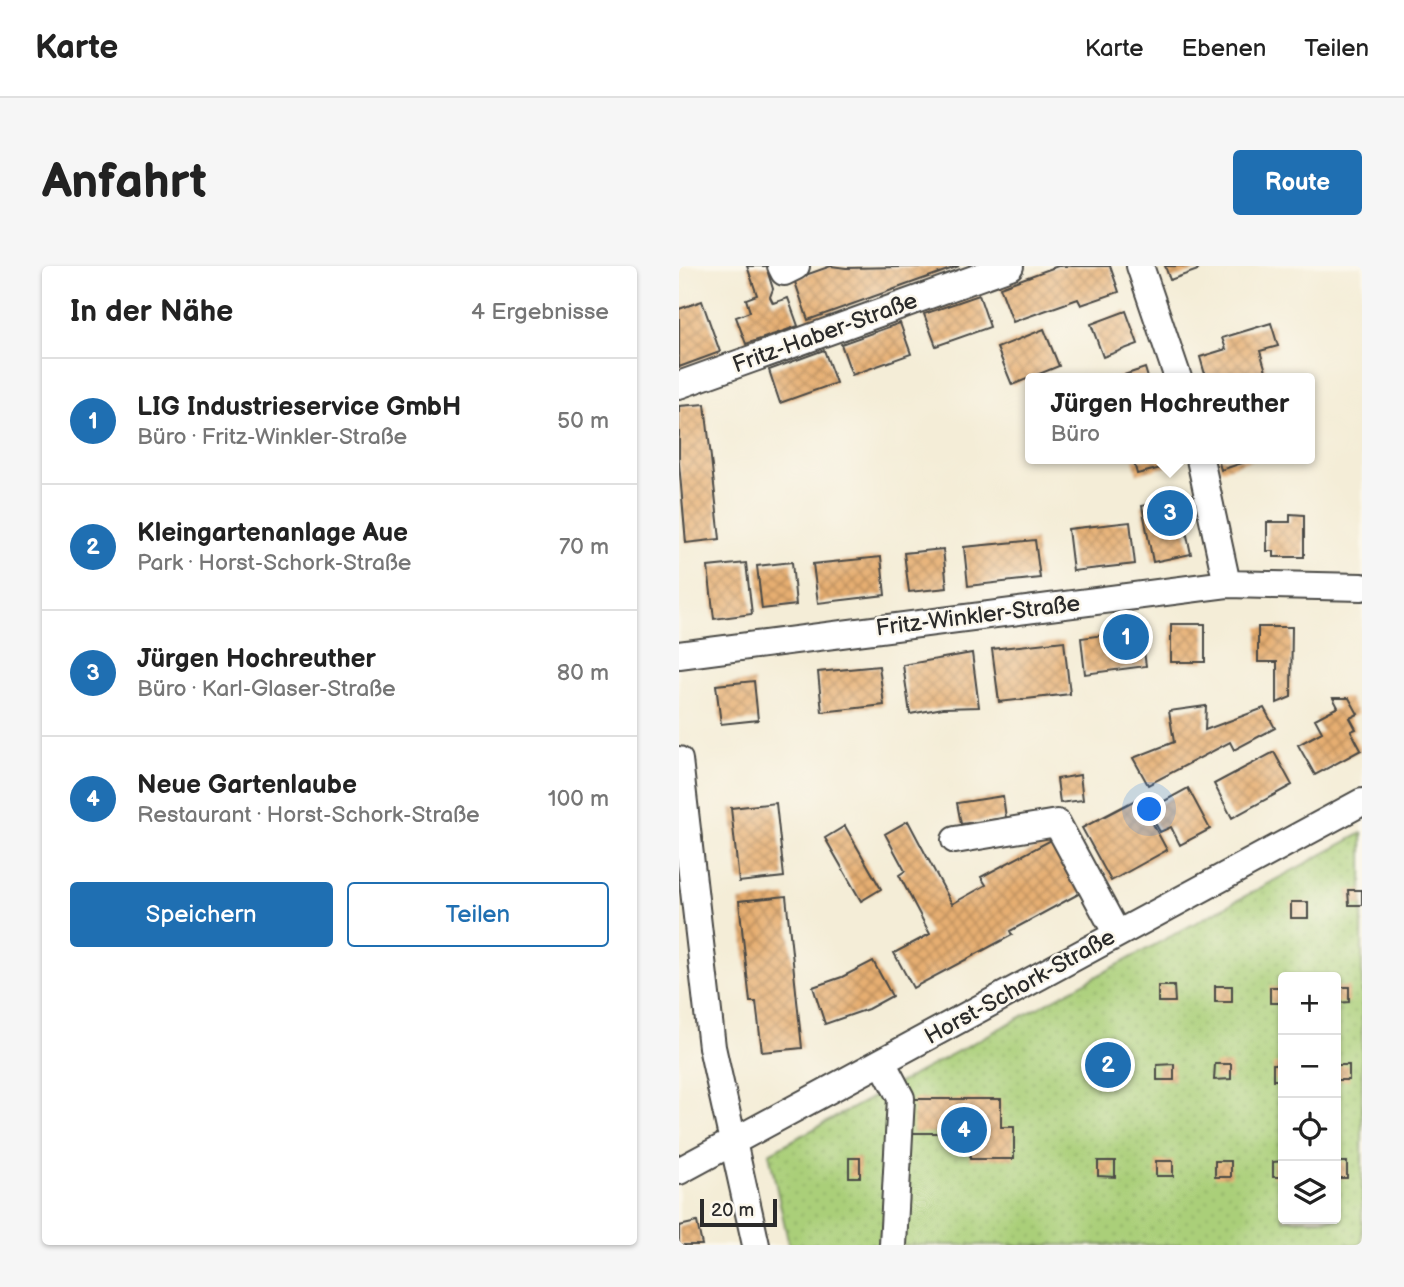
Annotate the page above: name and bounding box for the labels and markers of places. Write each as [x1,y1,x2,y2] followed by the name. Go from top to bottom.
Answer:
[1147,487,1193,539] pin: 3
[1103,611,1149,663] pin: 1
[1085,1039,1131,1091] pin: 2
[941,1104,987,1156] pin: 4

